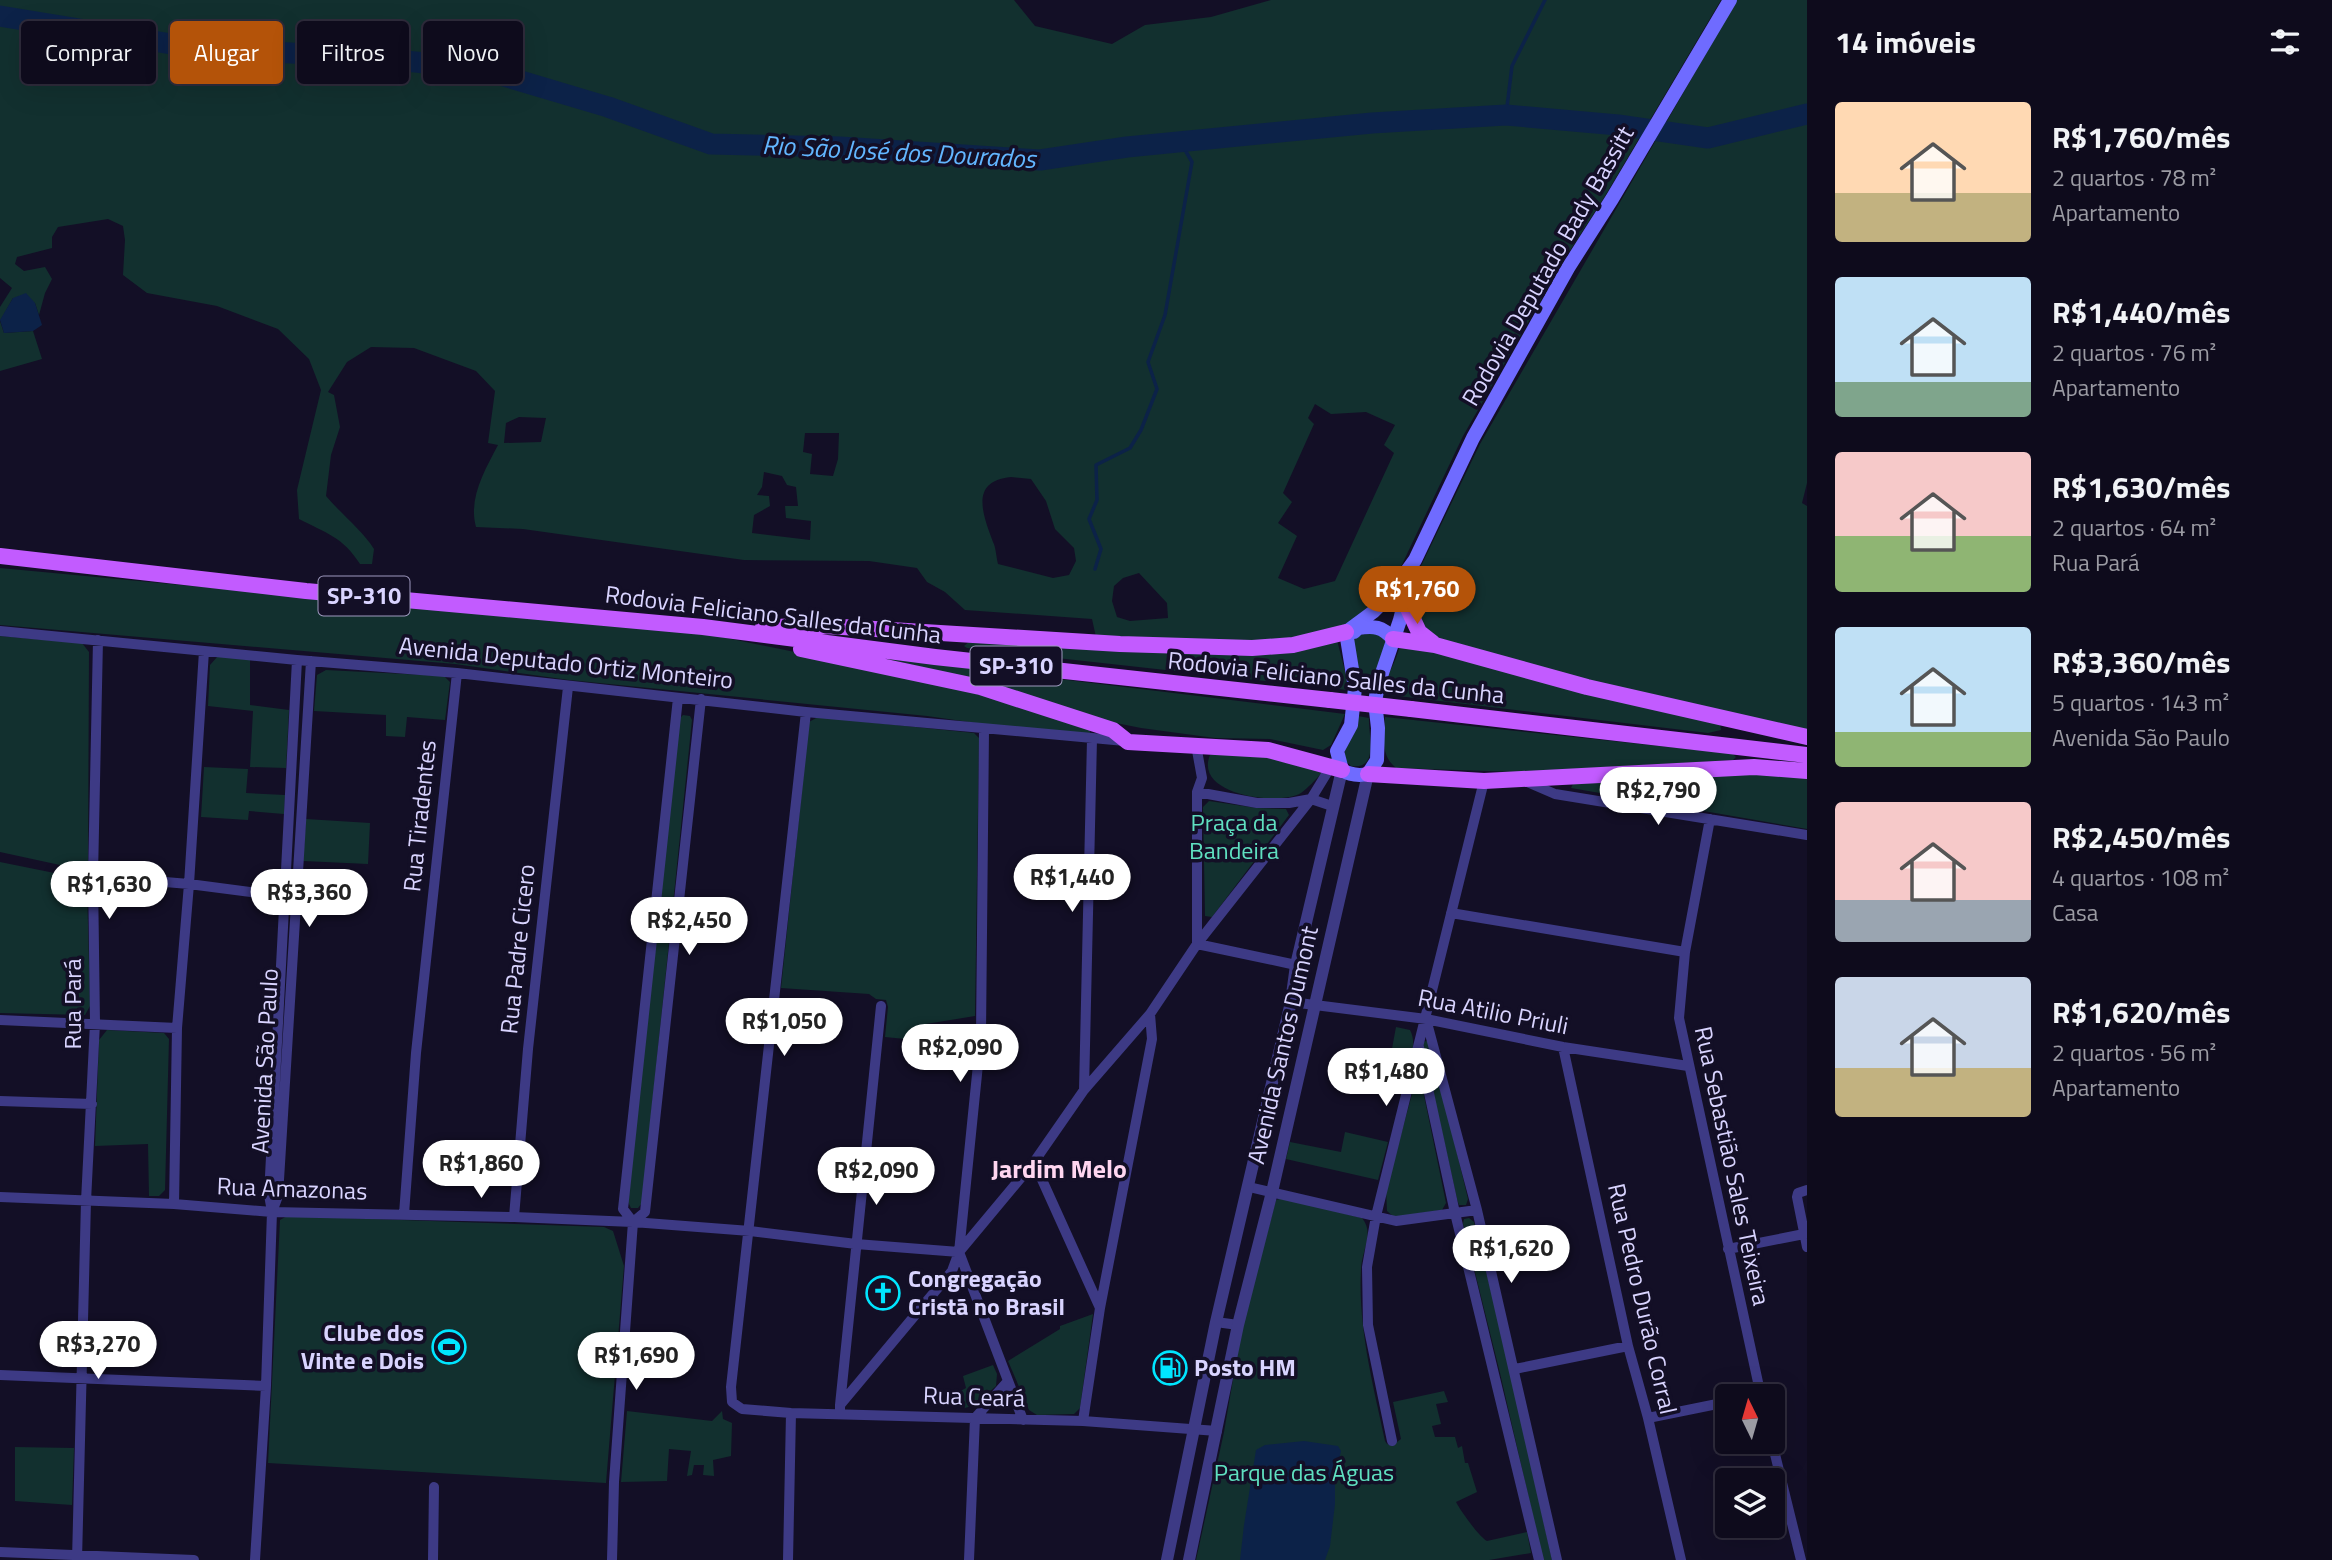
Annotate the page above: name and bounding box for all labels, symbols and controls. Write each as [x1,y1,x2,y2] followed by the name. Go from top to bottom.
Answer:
[1835,19,1976,65] text: 14 imóveis
[21,21,156,84] chip: Comprar
[170,21,283,84] chip: Alugar
[297,21,409,84] chip: Filtros
[423,21,523,84] chip: Novo
[2266,23,2304,61] icon: filters
[2052,114,2230,160] text: R$1,760/mês
[1452,118,1643,412] street label: Rodovia Deputado Bady Bassitt
[761,125,1039,178] water label: Rio São José dos Dourados
[1891,130,1975,214] icon: home
[2052,160,2216,195] text: 2 quartos · 78 m²
[2052,195,2180,230] text: Apartamento
[2052,289,2230,335] text: R$1,440/mês
[1891,305,1975,389] icon: home
[2052,335,2216,370] text: 2 quartos · 76 m²
[2052,370,2180,405] text: Apartamento
[2052,464,2230,510] text: R$1,630/mês
[1891,480,1975,564] icon: home
[2052,510,2216,545] text: 2 quartos · 64 m²
[2052,545,2139,580] text: Rua Pará
[1352,566,1482,626] pin: R$1,760
[1375,571,1459,606] text: R$1,760
[318,576,410,616] road number: SP-310
[603,576,943,652] street label: Rodovia Feliciano Salles da Cunha
[397,627,735,697] street label: Avenida Deputado Ortiz Monteiro
[2052,639,2230,685] text: R$3,360/mês
[1166,641,1506,713] street label: Rodovia Feliciano Salles da Cunha
[970,646,1062,686] road number: SP-310
[1891,655,1975,739] icon: home
[2052,685,2229,720] text: 5 quartos · 143 m²
[2052,720,2230,755] text: Avenida São Paulo
[393,738,445,894] street label: Rua Tiradentes
[1593,768,1723,827] pin: R$2,790
[1616,772,1700,807] text: R$2,790
[1189,804,1279,868] park label: Praça da Bandeira
[2052,814,2230,860] text: R$2,450/mês
[1891,830,1975,914] icon: home
[1007,855,1137,914] pin: R$1,440
[1030,859,1114,894] text: R$1,440
[2052,860,2229,895] text: 4 quartos · 108 m²
[44,862,174,921] pin: R$1,630
[490,862,544,1036] street label: Rua Padre Cicero
[67,866,151,901] text: R$1,630
[244,870,374,929] pin: R$3,360
[267,874,351,909] text: R$3,360
[2052,895,2098,930] text: Casa
[624,898,754,957] pin: R$2,450
[647,902,731,937] text: R$2,450
[1237,922,1327,1167] street label: Avenida Santos Dumont
[54,958,90,1050] street label: Rua Pará
[241,967,287,1155] street label: Avenida São Paulo
[1415,979,1571,1043] street label: Rua Atilio Priuli
[2052,989,2230,1035] text: R$1,620/mês
[719,998,849,1058] pin: R$1,050
[742,1003,826,1038] text: R$1,050
[1891,1005,1975,1089] icon: home
[1686,1023,1780,1309] street label: Rua Sebastião Sales Teixeira
[895,1024,1025,1084] pin: R$2,090
[918,1029,1002,1064] text: R$2,090
[2052,1035,2216,1070] text: 2 quartos · 56 m²
[1321,1048,1451,1108] pin: R$1,480
[1344,1053,1428,1088] text: R$1,480
[2052,1070,2180,1105] text: Apartamento
[416,1140,546,1200] pin: R$1,860
[439,1145,523,1180] text: R$1,860
[811,1148,941,1207] pin: R$2,090
[991,1149,1127,1188] district label: Jardim Melo
[834,1152,918,1187] text: R$2,090
[216,1167,368,1209] street label: Rua Amazonas
[1599,1180,1687,1418] street label: Rua Pedro Durão Corral
[1446,1226,1576,1285] pin: R$1,620
[1469,1230,1553,1265] text: R$1,620
[908,1260,1065,1324] place label: Congregação Cristã no Brasil
[864,1274,902,1312] church icon: Congregação Cristã no Brasil
[301,1314,424,1378] place label: Clube dos Vinte e Dois
[33,1322,163,1381] pin: R$3,270
[56,1326,140,1361] text: R$3,270
[430,1328,468,1366] sports icon: Clube dos Vinte e Dois
[571,1332,701,1392] pin: R$1,690
[594,1337,678,1372] text: R$1,690
[1151,1349,1189,1387] fuel station icon: Posto HM
[1194,1349,1296,1385] place label: Posto HM
[922,1376,1026,1416] street label: Rua Ceará
[1715,1384,1785,1454] north arrow
[1715,1384,1785,1538] map controls
[1214,1454,1394,1490] park label: Parque das Águas
[1715,1468,1785,1538] button: layers

